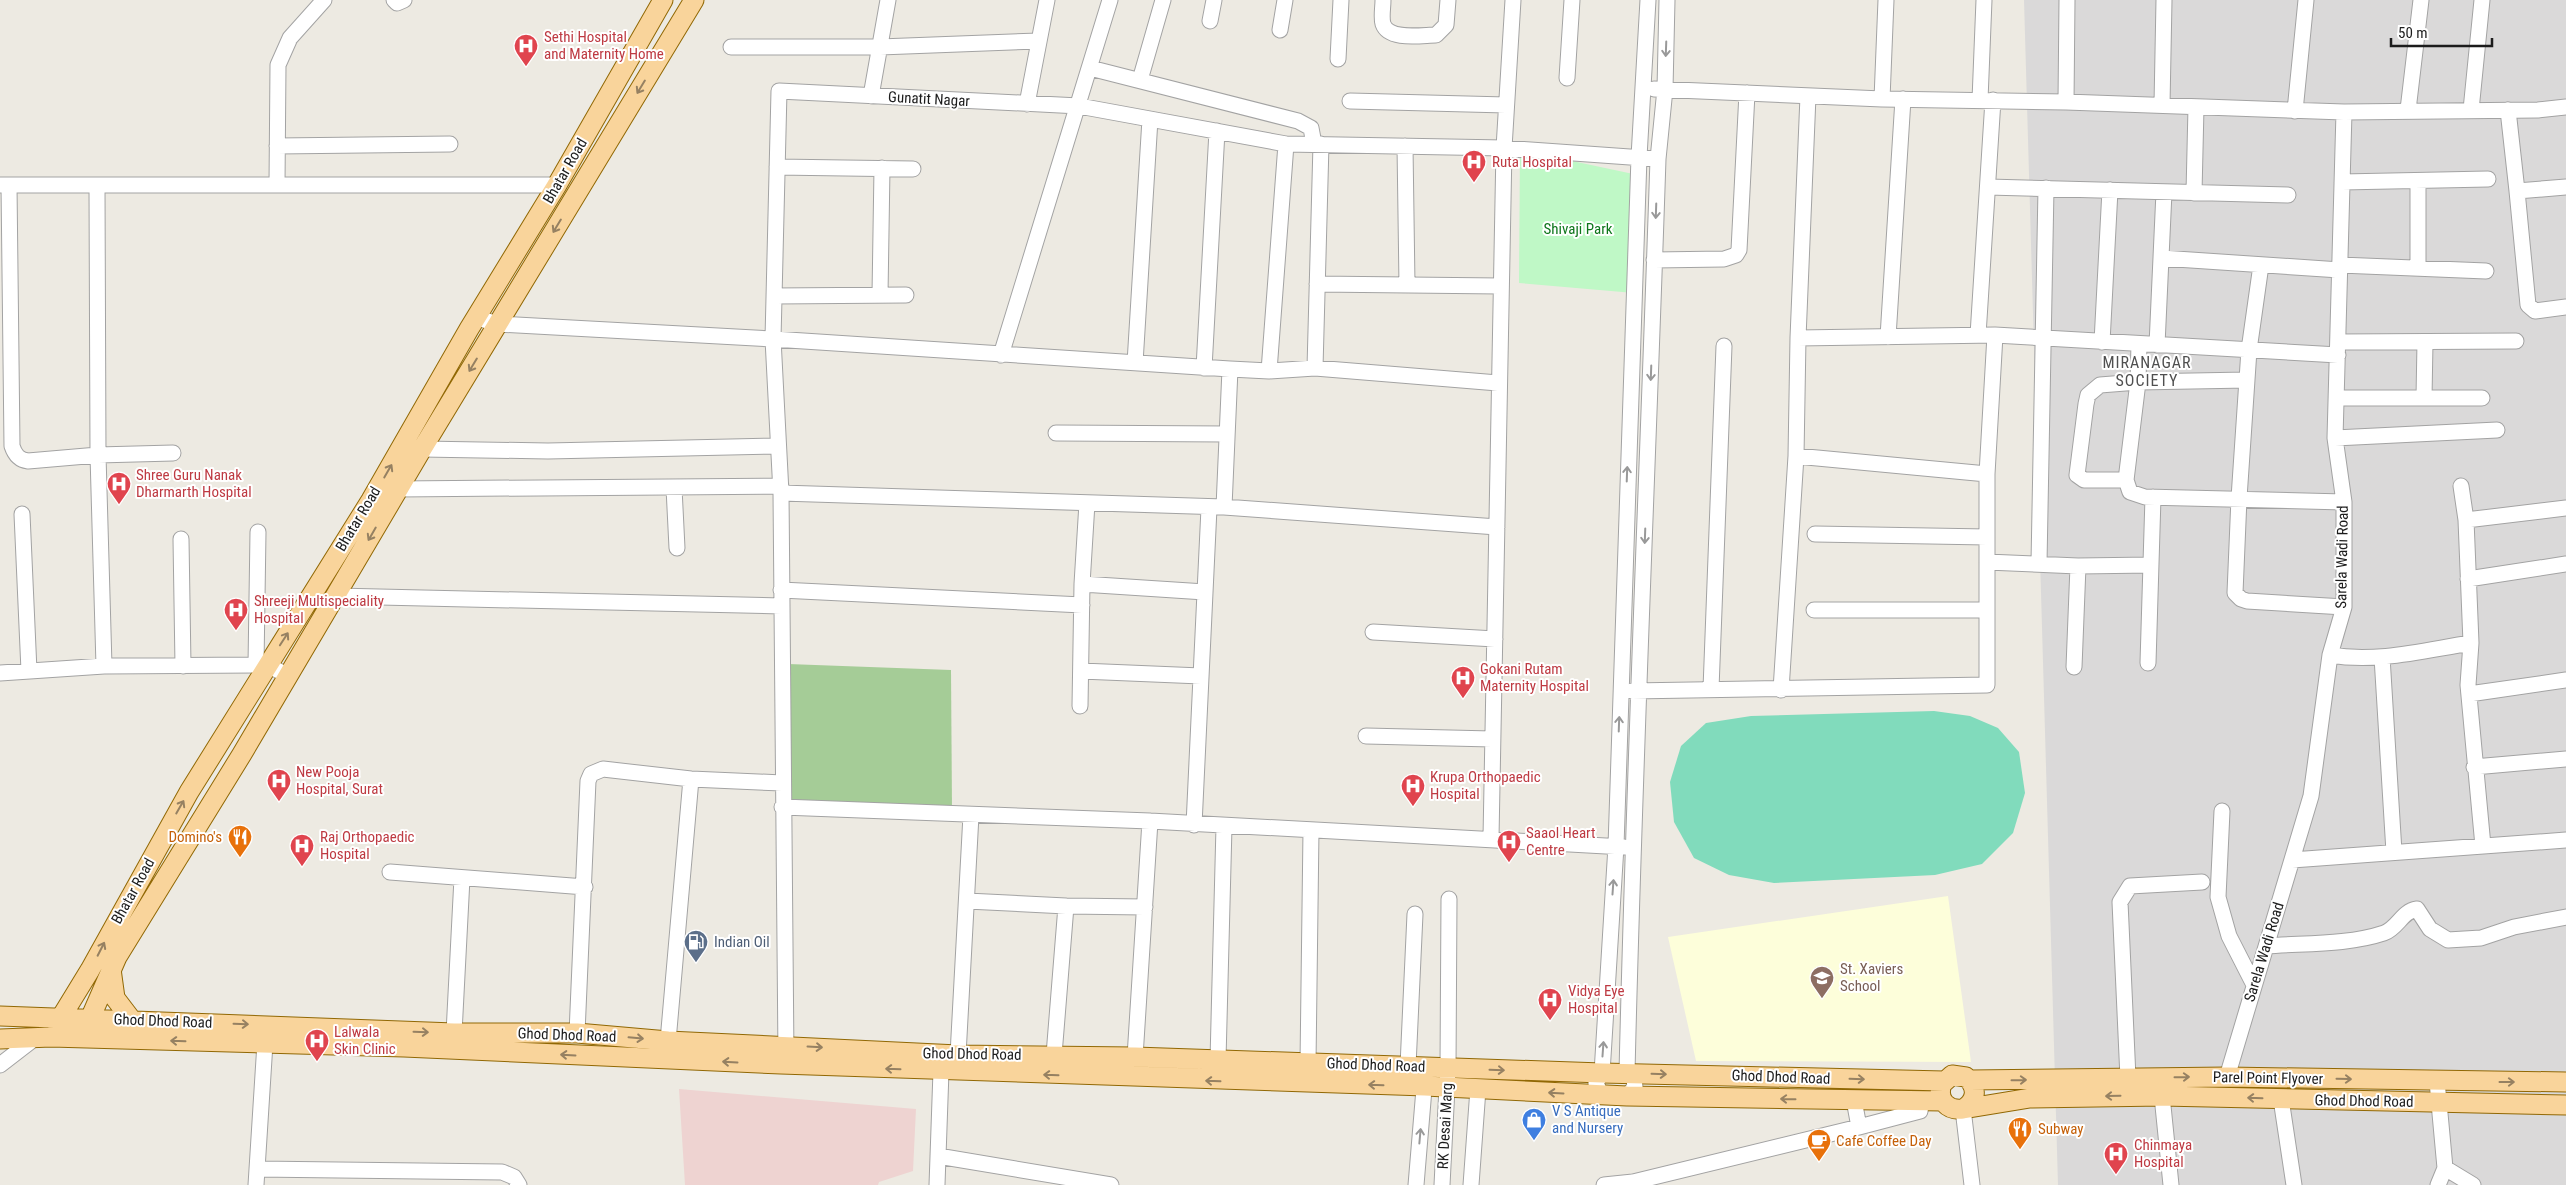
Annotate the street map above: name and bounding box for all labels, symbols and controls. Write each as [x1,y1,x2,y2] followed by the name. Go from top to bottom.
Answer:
[2391,15,2492,47] scale bar
[2398,24,2428,42] text: 50 m
[544,28,664,63] place label: Sethi Hospital and Maternity Home
[513,33,539,67] hospital icon: Sethi Hospital and Maternity Home
[1661,40,1670,56] one-way arrow
[636,79,646,93] one-way arrow
[888,88,971,110] street label: Gunatit Nagar
[539,135,591,207] street label: Bhatar Road
[1461,149,1487,183] hospital icon: Ruta Hospital
[1492,153,1572,171] place label: Ruta Hospital
[1651,202,1661,219] one-way arrow
[552,218,562,232] one-way arrow
[1544,220,1613,238] park label: Shivaji Park
[2102,353,2192,390] district label: MIRANAGAR SOCIETY
[467,357,477,371] one-way arrow
[1646,365,1655,381] one-way arrow
[383,464,393,478] one-way arrow
[136,466,252,501] place label: Shree Guru Nanak Dharmarth Hospital
[1623,467,1632,483] one-way arrow
[106,471,132,505] hospital icon: Shree Guru Nanak Dharmarth Hospital
[332,483,384,555] street label: Bhatar Road
[2332,505,2352,609] street label: Sarela Wadi Road
[366,527,376,541] one-way arrow
[1641,527,1650,543] one-way arrow
[254,592,384,627] place label: Shreeji Multispeciality Hospital
[223,597,249,631] hospital icon: Shreeji Multispeciality Hospital
[279,632,289,646] one-way arrow
[1480,660,1589,695] place label: Gokani Rutam Maternity Hospital
[1450,665,1476,699] hospital icon: Gokani Rutam Maternity Hospital
[1615,717,1624,733] one-way arrow
[296,763,383,798] place label: New Pooja Hospital, Surat
[266,768,292,802] hospital icon: New Pooja Hospital, Surat
[1430,768,1541,803] place label: Krupa Orthopaedic Hospital
[1400,773,1426,807] hospital icon: Krupa Orthopaedic Hospital
[176,800,186,815] one-way arrow
[227,824,253,858] restaurant icon: Domino's
[1526,824,1595,859] place label: Saaol Heart Centre
[168,828,222,846] place label: Domino's
[320,828,415,863] place label: Raj Orthopaedic Hospital
[1496,829,1522,863] hospital icon: Saaol Heart Centre
[289,833,315,867] hospital icon: Raj Orthopaedic Hospital
[108,855,158,927] street label: Bhatar Road
[1609,879,1618,895] one-way arrow
[2240,900,2288,1004] street label: Sarela Wadi Road
[683,929,709,963] fuel station icon: Indian Oil
[714,933,770,951] place label: Indian Oil
[97,942,106,957] one-way arrow
[1840,960,1903,995] place label: St. Xaviers School
[1809,965,1835,999] school or university icon: St. Xaviers School
[1568,982,1625,1017] place label: Vidya Eye Hospital
[1537,987,1563,1021] hospital icon: Vidya Eye Hospital
[113,1010,213,1032] street label: Ghod Dhod Road
[232,1019,249,1029] one-way arrow
[334,1023,396,1058] place label: Lalwala Skin Clinic
[517,1024,617,1046] street label: Ghod Dhod Road
[413,1027,429,1036] one-way arrow
[304,1028,330,1062] hospital icon: Lalwala Skin Clinic
[627,1033,643,1043] one-way arrow
[171,1036,187,1046] one-way arrow
[1599,1041,1608,1057] one-way arrow
[807,1042,823,1051] one-way arrow
[922,1044,1022,1064] street label: Ghod Dhod Road
[560,1050,576,1059] one-way arrow
[1326,1054,1426,1076] street label: Ghod Dhod Road
[723,1058,739,1067] one-way arrow
[885,1064,901,1073] one-way arrow
[1489,1065,1505,1074] one-way arrow
[1731,1066,1831,1088] street label: Ghod Dhod Road
[2213,1068,2324,1088] street label: Parel Point Flyover
[1651,1069,1667,1079] one-way arrow
[1043,1070,1059,1079] one-way arrow
[2173,1072,2189,1082] one-way arrow
[1848,1074,1865,1084] one-way arrow
[2336,1074,2352,1084] one-way arrow
[2011,1075,2027,1084] one-way arrow
[1206,1076,1222,1085] one-way arrow
[2498,1077,2514,1087] one-way arrow
[1368,1080,1384,1090] one-way arrow
[1434,1082,1456,1170] street label: RK Desai Marg
[1548,1088,1564,1097] one-way arrow
[2105,1091,2122,1101] one-way arrow
[2314,1091,2414,1111] street label: Ghod Dhod Road
[1780,1094,1796,1103] one-way arrow
[2247,1094,2263,1103] one-way arrow
[1552,1102,1623,1137] place label: V S Antique and Nursery
[1521,1107,1547,1141] shop icon: V S Antique and Nursery
[2007,1116,2033,1150] restaurant icon: Subway
[2038,1120,2084,1138] place label: Subway
[1806,1128,1832,1162] cafe icon: Cafe Coffee Day
[1416,1129,1425,1145] one-way arrow
[1836,1132,1931,1150] place label: Cafe Coffee Day
[2134,1136,2192,1171] place label: Chinmaya Hospital
[2103,1141,2129,1175] hospital icon: Chinmaya Hospital

